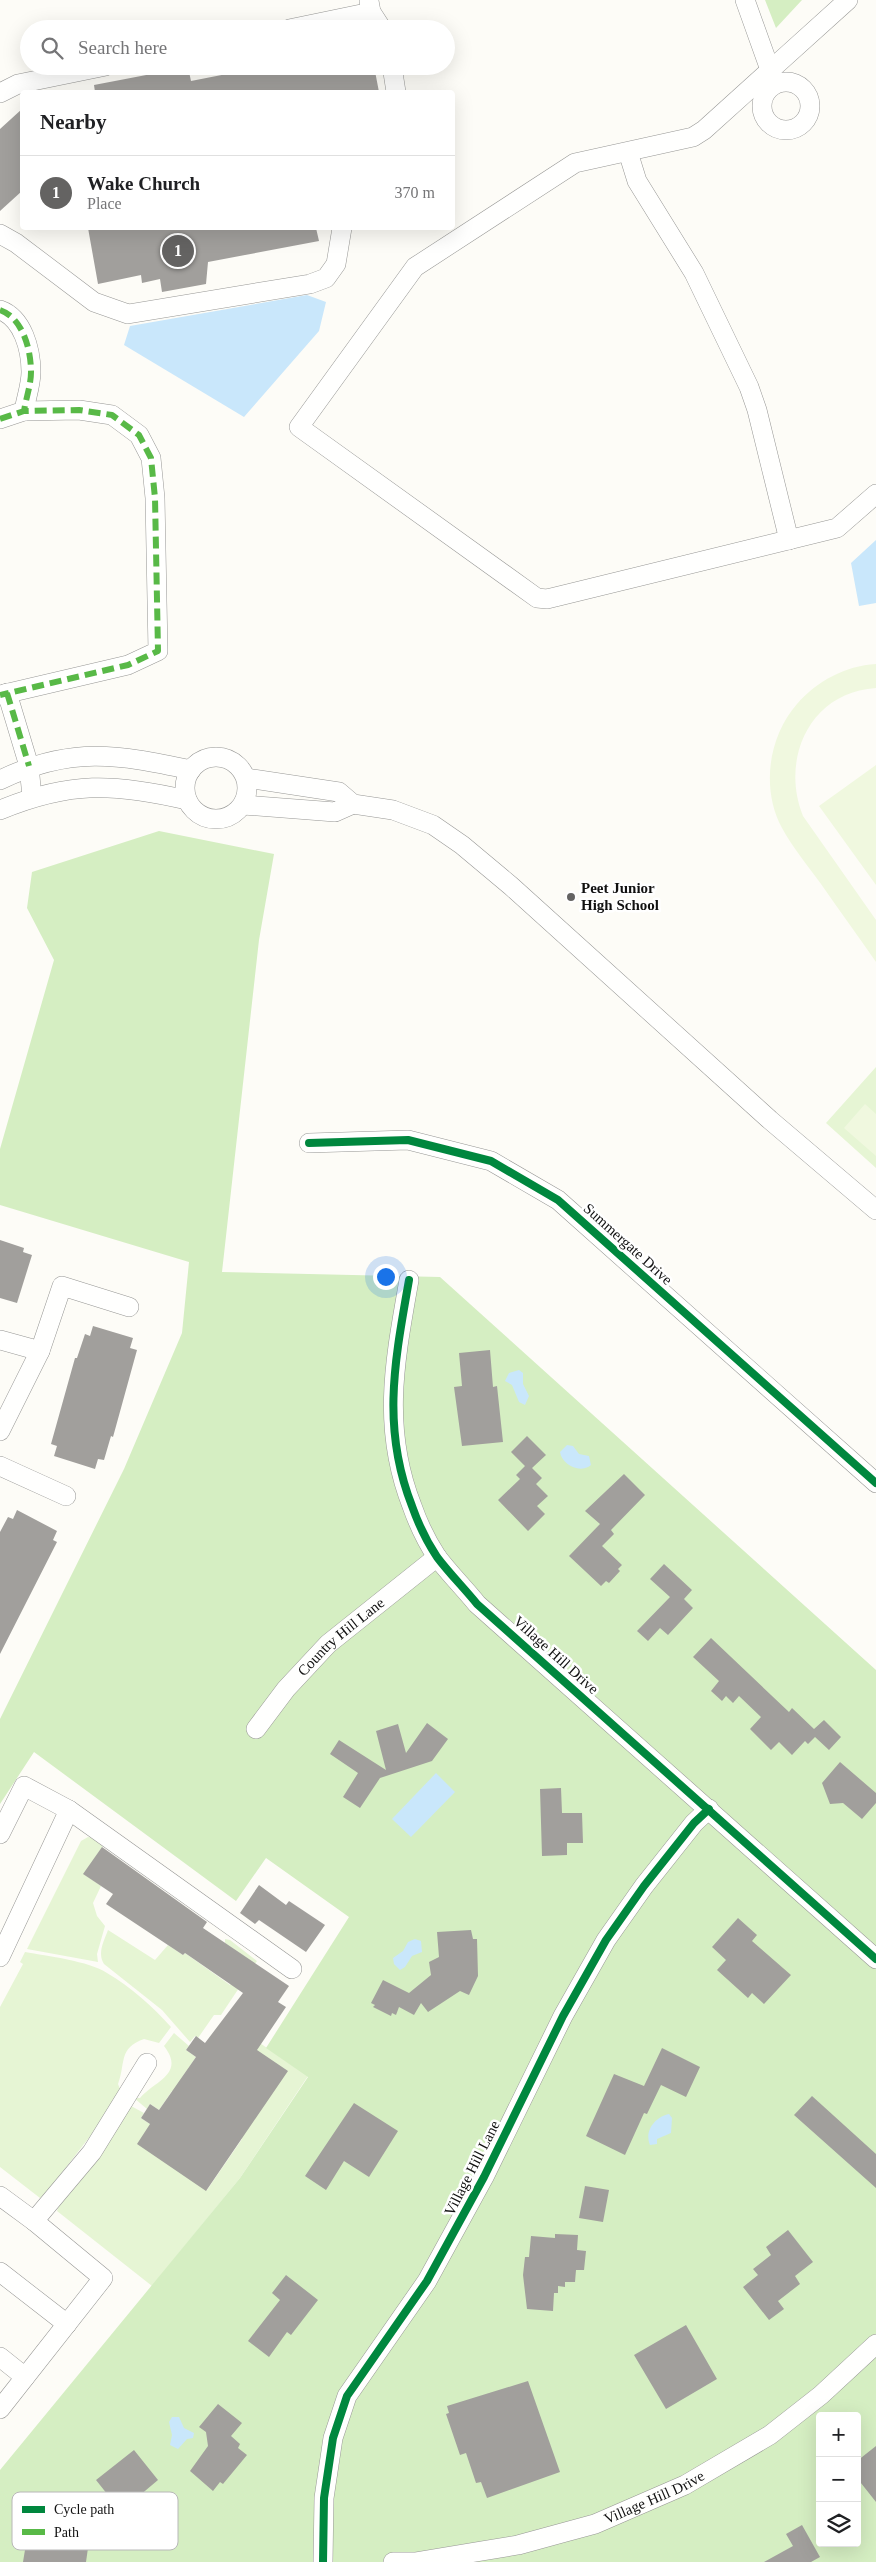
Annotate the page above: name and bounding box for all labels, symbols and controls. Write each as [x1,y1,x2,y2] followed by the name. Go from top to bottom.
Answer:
[20,20,455,75] search box
[38,34,66,62] icon: search
[78,37,167,58] text: Search here
[40,110,107,134] text: Nearby
[87,173,200,194] text: Wake Church
[52,184,60,201] text: 1
[395,184,435,201] text: 370 m
[87,195,122,212] text: Place
[162,232,194,270] pin: 1
[581,880,659,913] place label: Peet Junior High School
[565,891,577,903] marker: Peet Junior High School
[580,1200,676,1288] street label: Summergate Drive
[373,1264,399,1290] your location
[294,1594,388,1679] street label: Country Hill Lane
[510,1613,602,1697] street label: Village Hill Drive
[441,2118,503,2218] street label: Village Hill Lane
[816,2412,861,2547] map controls
[816,2412,861,2457] button: +
[816,2457,861,2502] button: −
[602,2467,707,2527] street label: Village Hill Drive
[12,2492,178,2550] legend
[54,2502,114,2517] text: Cycle path
[816,2502,861,2547] button: layers
[54,2525,79,2540] text: Path

